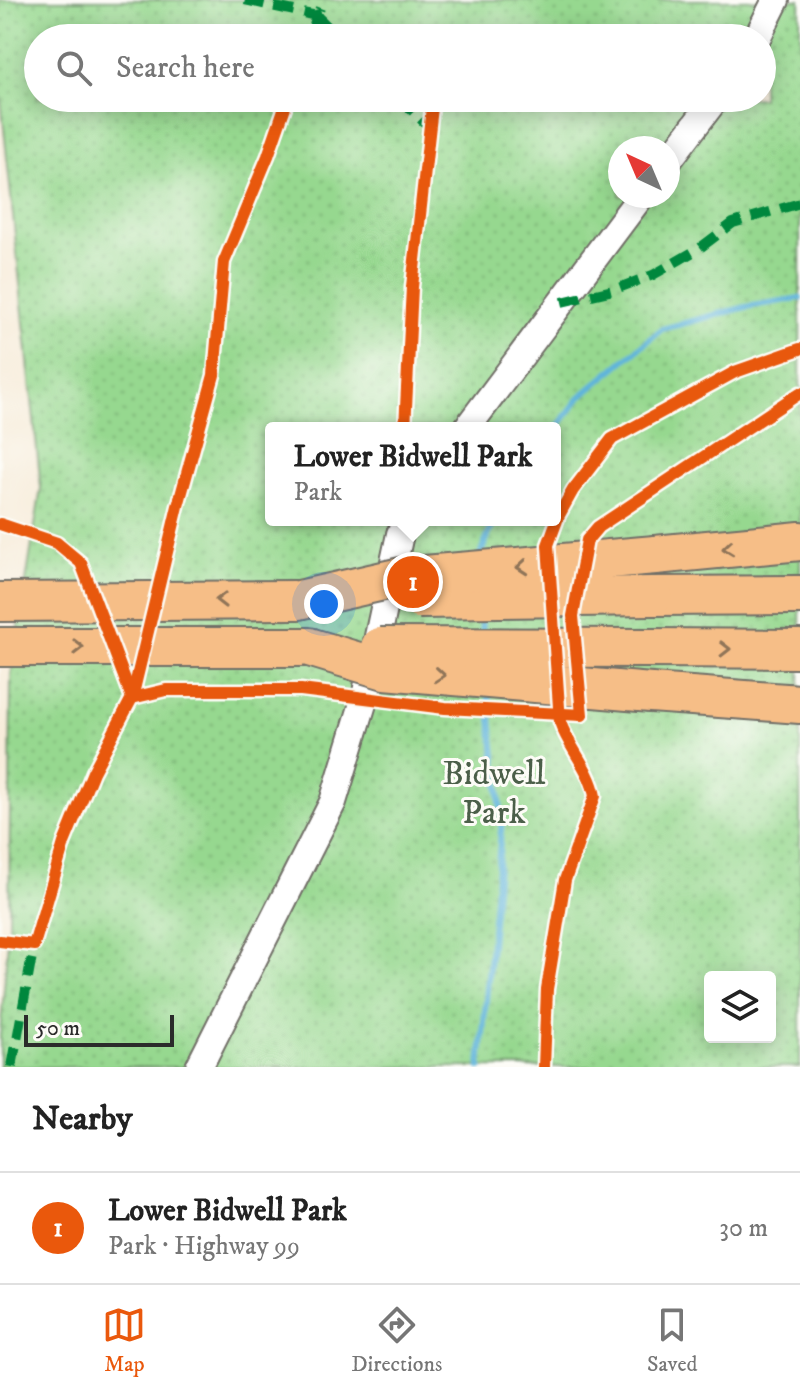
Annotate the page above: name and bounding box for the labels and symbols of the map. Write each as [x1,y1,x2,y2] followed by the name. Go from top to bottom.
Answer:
[608,136,680,208] north arrow
[721,539,734,556] one-way arrow
[387,552,439,612] pin: 1
[515,558,528,575] one-way arrow
[304,584,344,624] your location
[214,591,227,609] one-way arrow
[72,638,85,656] one-way arrow
[719,640,732,658] one-way arrow
[434,666,447,683] one-way arrow
[442,753,546,834] park label: Bidwell Park
[24,1011,174,1047] scale bar

